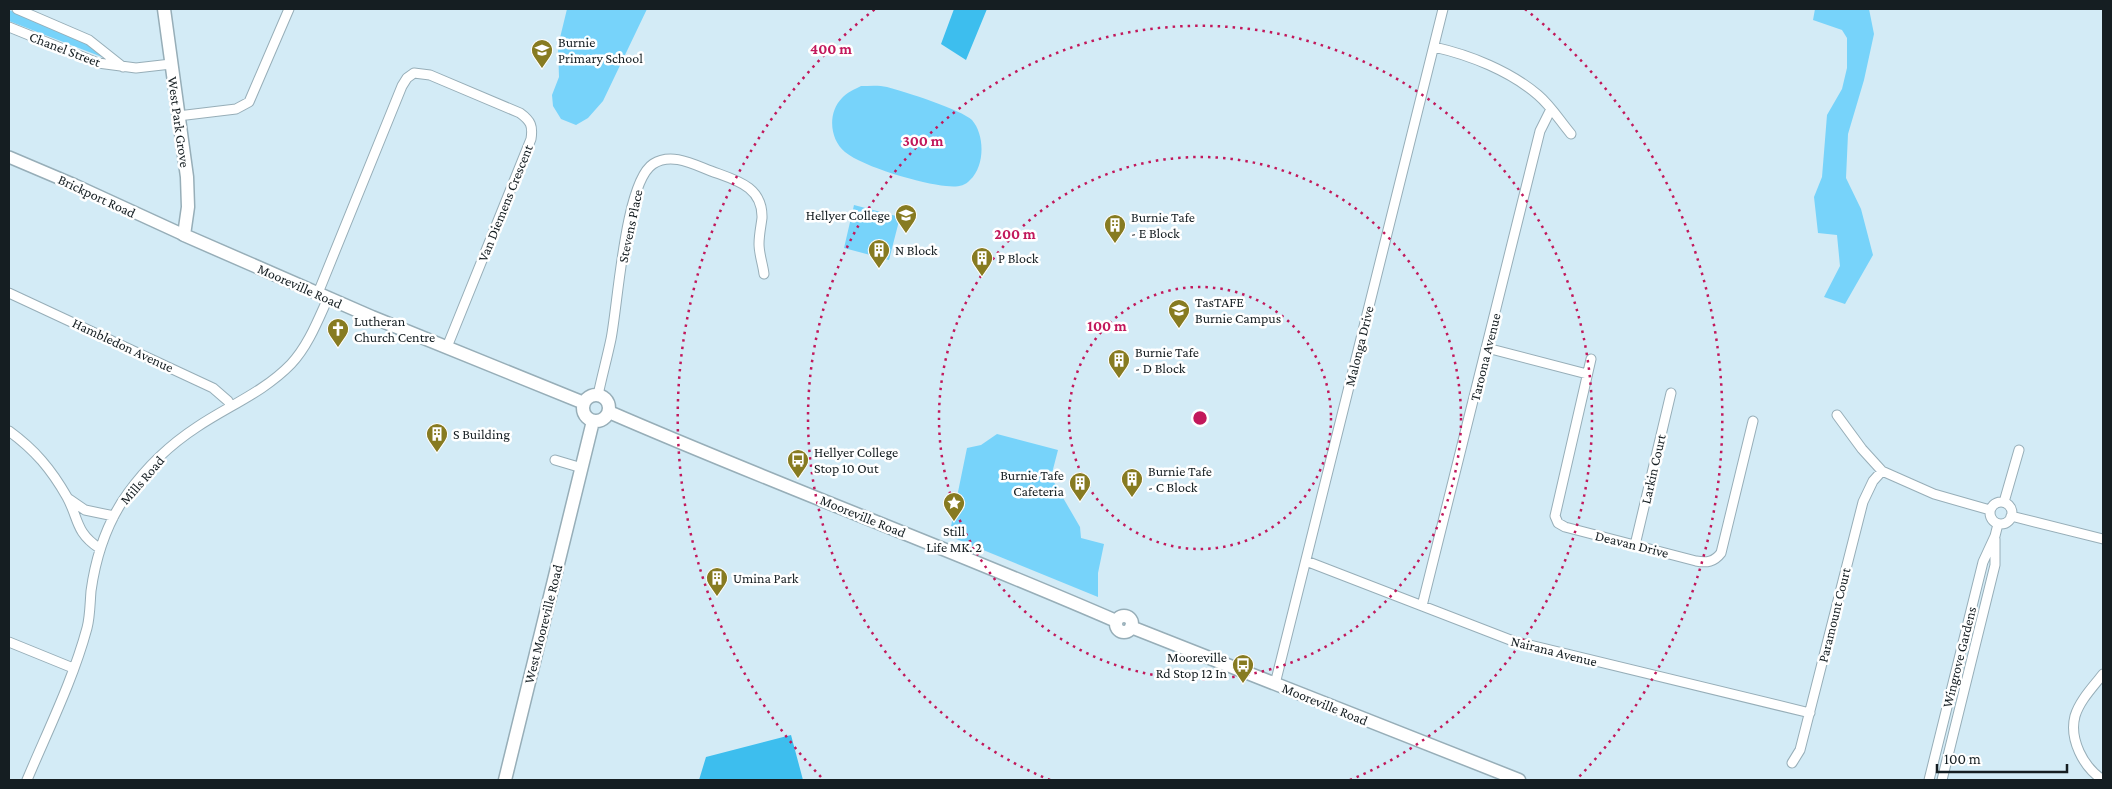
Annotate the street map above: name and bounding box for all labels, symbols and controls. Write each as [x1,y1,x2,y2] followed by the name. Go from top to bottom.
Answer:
[27,28,103,70] street label: Chanel Street
[558,34,643,66] place label: Burnie Primary School
[530,38,554,69] school or university icon: Burnie Primary School
[810,41,852,57] text: 400 m
[165,76,193,168] street label: West Park Grove
[902,133,944,149] text: 300 m
[474,142,536,264] street label: Van Diemens Crescent
[56,171,139,221] street label: Brickport Road
[614,188,646,264] street label: Stevens Place
[894,203,918,234] school or university icon: Hellyer College
[806,207,890,223] place label: Hellyer College
[1131,209,1195,241] place label: Burnie Tafe - E Block
[1103,213,1127,244] building icon: Burnie Tafe - E Block
[994,226,1036,242] text: 200 m
[867,238,891,269] building icon: N Block
[895,242,938,258] place label: N Block
[970,246,994,277] building icon: P Block
[998,250,1039,266] place label: P Block
[255,260,345,312] street label: Mooreville Road
[1195,294,1281,326] place label: TasTAFE Burnie Campus
[1167,298,1191,329] school or university icon: TasTAFE Burnie Campus
[1341,304,1377,388] street label: Malonga Drive
[1466,311,1504,403] street label: Taroona Avenue
[354,313,435,345] place label: Lutheran Church Centre
[70,315,176,375] street label: Hambledon Avenue
[326,317,350,348] church icon: Lutheran Church Centre
[1087,318,1127,334] text: 100 m
[1135,344,1199,376] place label: Burnie Tafe - D Block
[1107,348,1131,379] building icon: Burnie Tafe - D Block
[1191,409,1209,427] centre of rings
[425,422,449,453] building icon: S Building
[453,426,510,442] place label: S Building
[1637,432,1669,505] street label: Larkin Court
[814,444,898,476] place label: Hellyer College Stop 10 Out
[786,448,810,479] bus stop icon: Hellyer College Stop 10 Out
[117,452,168,508] street label: Mills Road
[1148,463,1212,495] place label: Burnie Tafe - C Block
[1000,467,1065,499] place label: Burnie Tafe Cafeteria
[1120,467,1144,498] building icon: Burnie Tafe - C Block
[1068,471,1092,502] building icon: Burnie Tafe Cafeteria
[942,491,966,522] place icon: Still Life MK. 2
[818,492,909,541] street label: Mooreville Road
[926,523,982,555] place label: Still Life MK. 2
[1594,527,1670,561] street label: Deavan Drive
[520,562,566,685] street label: West Mooreville Road
[705,566,729,597] building icon: Umina Park
[1814,566,1854,664] street label: Paramount Court
[733,570,799,586] place label: Umina Park
[1939,605,1979,709] street label: Wingrove Gardens
[1509,633,1599,669] street label: Nairana Avenue
[1156,649,1227,681] place label: Mooreville Rd Stop 12 In
[1231,653,1255,684] bus stop icon: Mooreville Rd Stop 12 In
[1280,680,1371,729] street label: Mooreville Road
[1937,742,2067,774] scale bar
[1944,751,1981,767] text: 100 m

